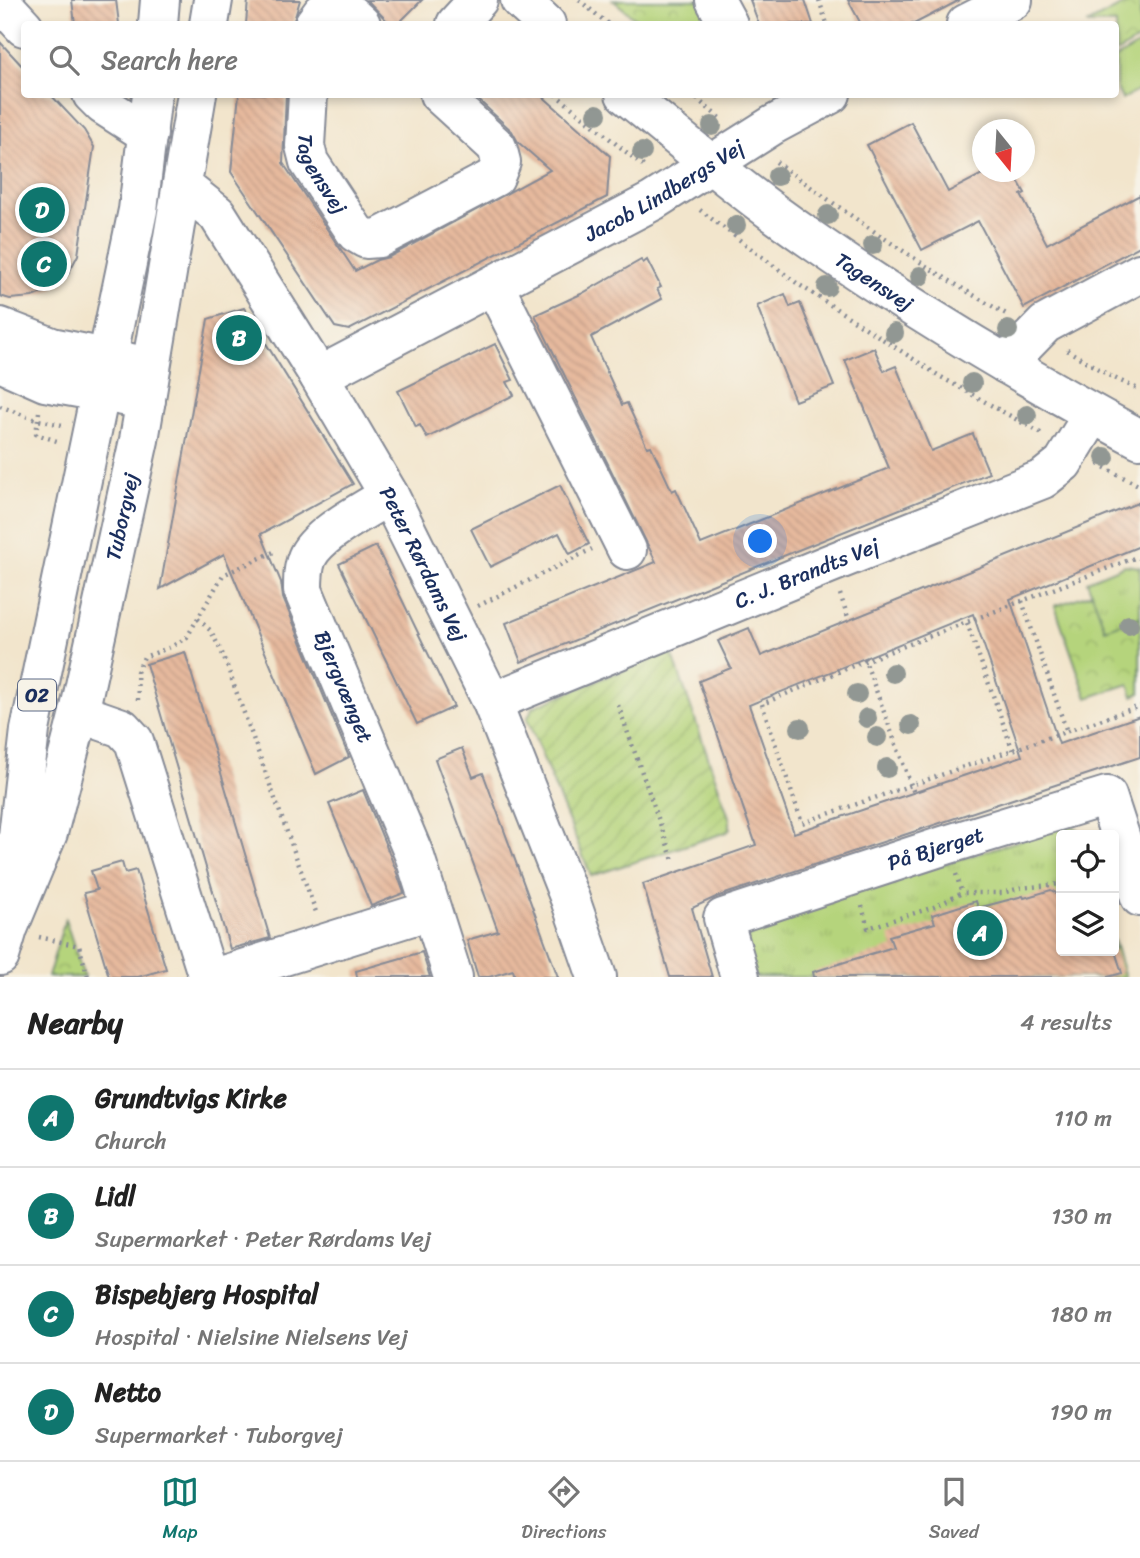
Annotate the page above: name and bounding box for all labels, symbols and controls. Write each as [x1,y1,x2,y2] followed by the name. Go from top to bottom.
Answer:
[21,21,1119,98] search box
[101,37,238,83] text: Search here
[45,41,83,79] icon: search
[972,119,1035,182] north arrow
[577,128,753,253] street label: Jacob Lindbergs Vej
[286,133,358,222] street label: Tagensvej
[19,184,65,236] pin: D
[21,238,67,290] pin: C
[826,242,921,322] street label: Tagensvej
[216,312,262,364] pin: B
[94,469,150,564] street label: Tuborgvej
[369,479,478,649] street label: Peter Rørdams Vej
[743,524,777,558] your location
[728,527,886,620] street label: C. J. Brandts Vej
[303,625,384,749] street label: Bjergvænget
[18,680,56,710] road number: O2
[883,816,988,882] street label: På Bjerget
[1056,830,1119,956] map controls
[1056,830,1119,893] button: locate
[1056,893,1119,956] button: layers
[957,907,1003,959] pin: A
[28,996,123,1050] text: Nearby
[1020,1002,1112,1043] text: 4 results
[95,1075,287,1121] text: Grundtvigs Kirke
[43,1098,59,1139] text: A
[1054,1098,1112,1139] text: 110 m
[95,1121,167,1162] text: Church
[95,1173,135,1219] text: Lidl
[44,1196,58,1237] text: B
[1051,1196,1112,1237] text: 130 m
[95,1219,431,1260] text: Supermarket · Peter Rørdams Vej
[95,1271,318,1317] text: Bispebjerg Hospital
[44,1294,58,1335] text: C
[1050,1294,1112,1335] text: 180 m
[95,1317,408,1358] text: Hospital · Nielsine Nielsens Vej
[95,1369,161,1415] text: Netto
[44,1392,58,1433] text: D
[1050,1392,1112,1433] text: 190 m
[95,1415,343,1456] text: Supermarket · Tuborgvej
[161,1473,199,1548] tab: Map
[521,1473,607,1548] tab: Directions
[929,1473,979,1548] tab: Saved

